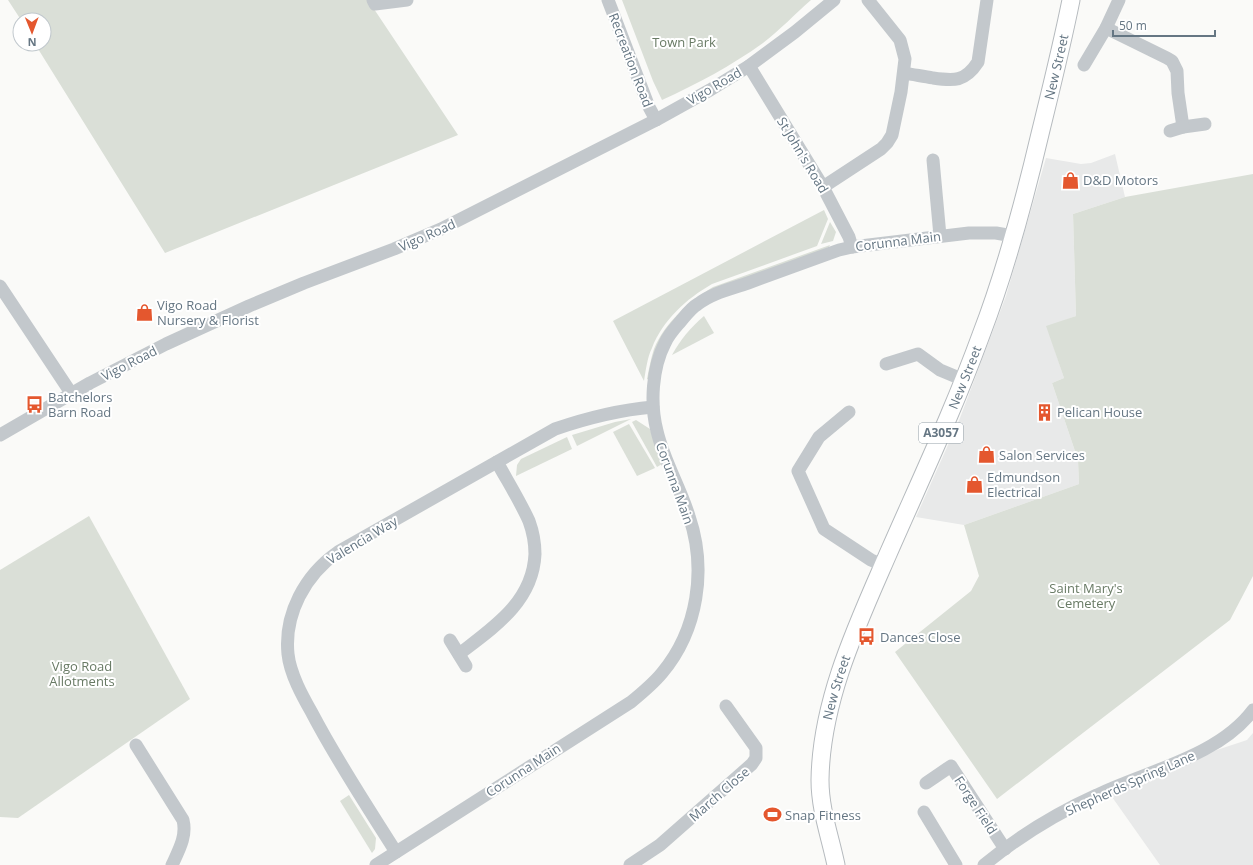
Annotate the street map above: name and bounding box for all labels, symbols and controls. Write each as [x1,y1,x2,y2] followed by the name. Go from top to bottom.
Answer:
[605,10,657,110] street label: Recreation Road
[12,12,52,52] north arrow
[1113,12,1215,38] scale bar
[1119,17,1147,34] text: 50 m
[1040,32,1073,101] street label: New Street
[652,33,716,51] park label: Town Park
[28,35,37,50] text: N
[683,63,745,109] street label: Vigo Road
[773,114,833,196] street label: St John's Road
[1060,170,1080,190] shop icon: D&D Motors
[1083,171,1158,189] place label: D&D Motors
[396,215,458,255] street label: Vigo Road
[854,227,942,255] street label: Corunna Main
[157,296,259,329] place label: Vigo Road Nursery & Florist
[134,302,154,322] shop icon: Vigo Road Nursery & Florist
[98,341,160,385] street label: Vigo Road
[944,343,985,412] street label: New Street
[48,388,112,421] place label: Batchelors Barn Road
[25,394,45,414] bus stop icon: Batchelors Barn Road
[1034,402,1054,422] building icon: Pelican House
[1057,403,1142,421] place label: Pelican House
[919,423,963,443] road number: A3057
[652,440,698,526] street label: Corunna Main
[976,445,996,465] shop icon: Salon Services
[999,446,1085,464] place label: Salon Services
[987,468,1060,501] place label: Edmundson Electrical
[964,474,984,494] shop icon: Edmundson Electrical
[323,512,401,568] street label: Valencia Way
[1049,579,1123,612] park label: Saint Mary's Cemetery
[857,627,877,647] bus stop icon: Dances Close
[880,628,961,646] place label: Dances Close
[818,652,854,722] street label: New Street
[49,657,115,690] park label: Vigo Road Allotments
[482,739,564,801] street label: Corunna Main
[1062,746,1198,820] street label: Shepherds Spring Lane
[685,763,753,825] street label: March Close
[950,772,1002,838] street label: Forge Field
[762,805,782,825] sports icon: Snap Fitness
[785,806,861,824] place label: Snap Fitness

